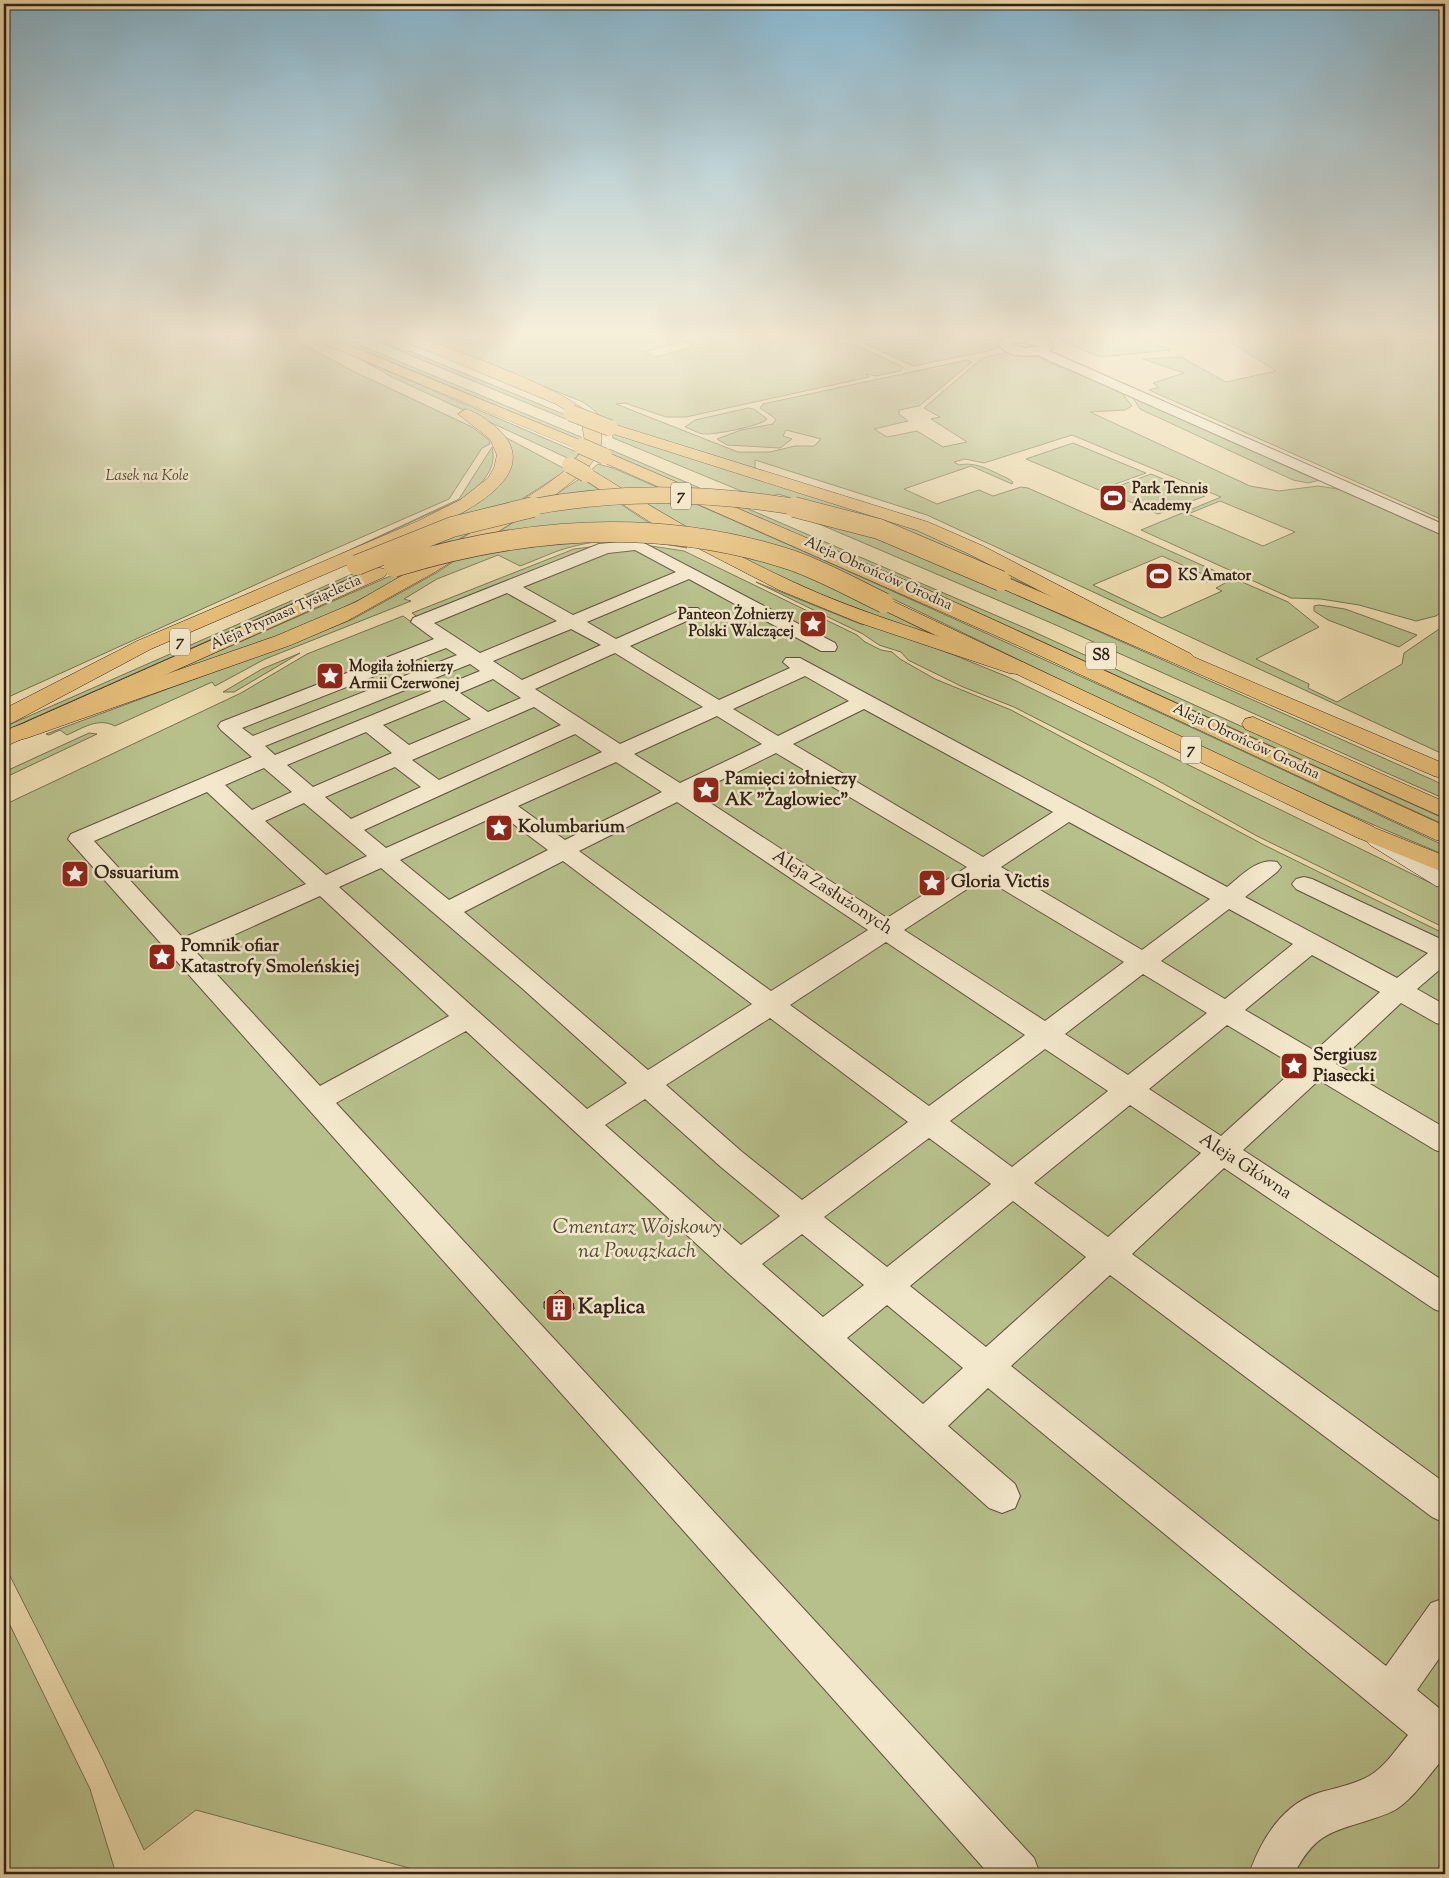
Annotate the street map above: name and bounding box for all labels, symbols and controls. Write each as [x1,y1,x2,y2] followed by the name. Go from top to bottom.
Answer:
[105,466,189,487] park label: Lasek na Kole
[1132,479,1208,517] place label: Park Tennis Academy
[671,482,691,510] road number: 7
[1098,483,1128,513] sports icon: Park Tennis Academy
[801,532,956,616] street label: Aleja Obrońców Grodna
[1144,561,1174,591] sports icon: KS Amator
[1178,566,1251,587] place label: KS Amator
[207,570,365,656] street label: Aleja Prymasa Tysiąclecia
[678,603,795,643] place label: Panteon Żołnierzy Polski Walczącej
[798,609,828,639] place icon: Panteon Żołnierzy Polski Walczącej
[170,628,190,656] road number: 7
[1086,642,1116,669] road number: S8
[349,657,460,695] place label: Mogiła żołnierzy Armii Czerwonej
[315,661,345,691] place icon: Mogiła żołnierzy Armii Czerwonej
[1169,699,1323,785] street label: Aleja Obrońców Grodna
[1181,736,1201,764] road number: 7
[725,767,857,814] place label: Pamięci żołnierzy AK "Żaglowiec"
[691,775,721,805] place icon: Pamięci żołnierzy AK "Żaglowiec"
[484,813,514,843] place icon: Kolumbarium
[518,815,625,841] place label: Kolumbarium
[766,844,898,942] street label: Aleja Zasłużonych
[60,859,90,889] place icon: Ossuarium
[94,861,179,887] place label: Ossuarium
[917,868,947,898] place icon: Gloria Victis
[951,870,1049,896] place label: Gloria Victis
[181,934,360,981] place label: Pomnik ofiar Katastrofy Smoleńskiej
[147,942,177,972] place icon: Pomnik ofiar Katastrofy Smoleńskiej
[1313,1043,1377,1090] place label: Sergiusz Piasecki
[1279,1051,1309,1081] place icon: Sergiusz Piasecki
[1193,1127,1297,1207] street label: Aleja Główna
[553,1213,721,1267] park label: Cmentarz Wojskowy na Powązkach
[544,1293,574,1323] building icon: Kaplica
[578,1293,645,1323] place label: Kaplica

